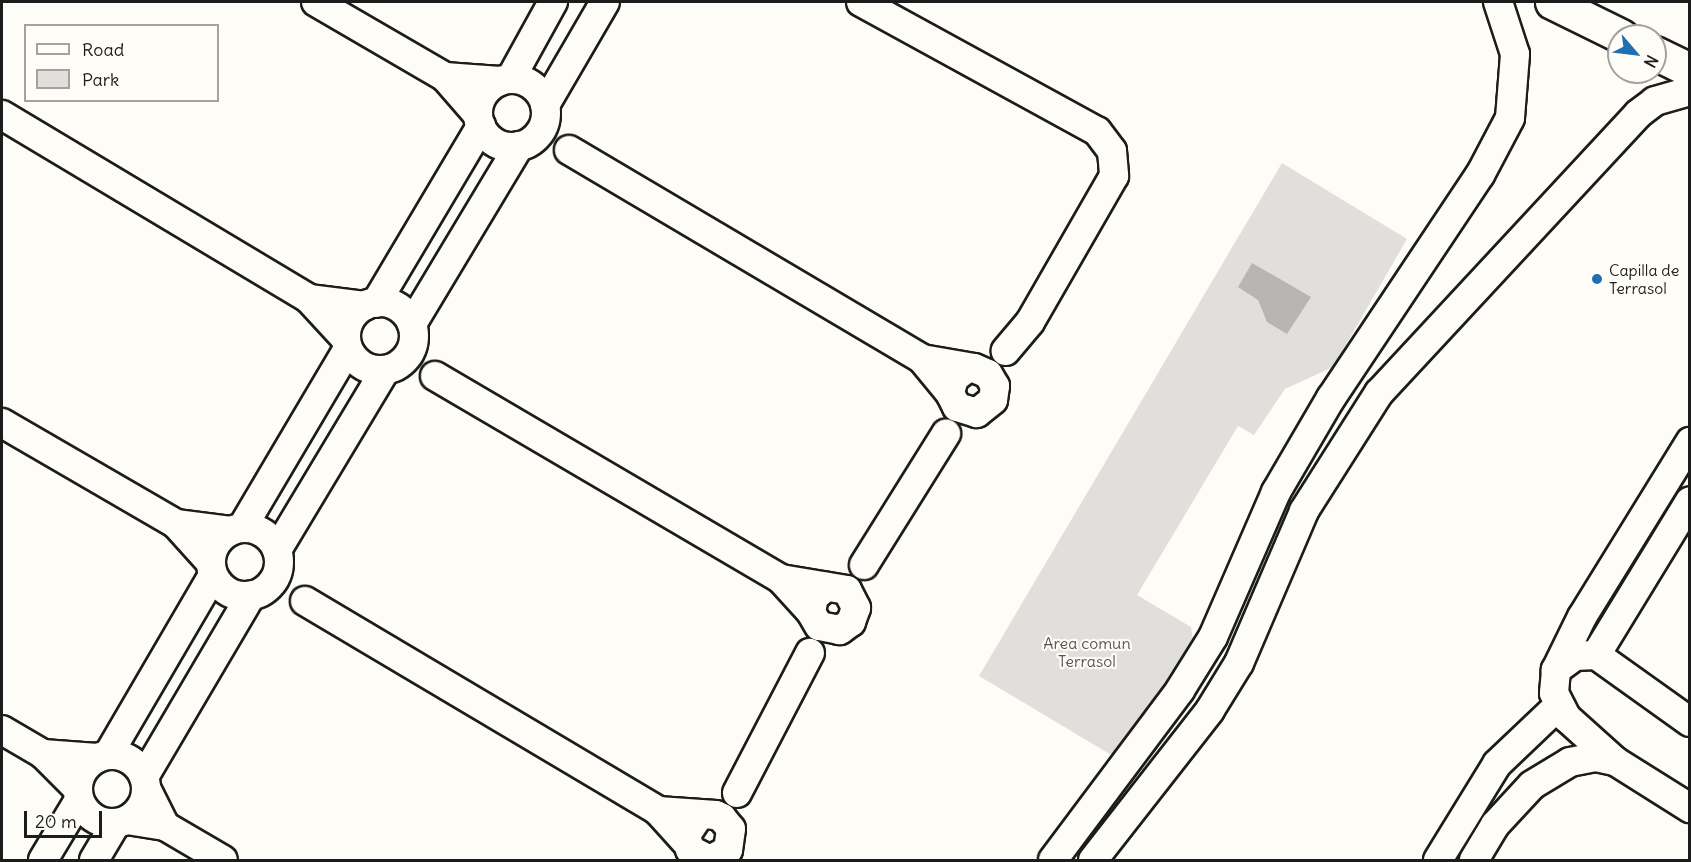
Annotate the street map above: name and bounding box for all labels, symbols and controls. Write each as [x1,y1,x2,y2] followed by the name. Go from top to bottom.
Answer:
[24,24,219,102] legend
[1607,24,1667,84] north arrow
[82,38,124,61] text: Road
[1640,52,1663,71] text: N
[82,68,119,91] text: Park
[1609,260,1679,298] place label: Capilla de Terrasol
[1590,272,1604,286] marker: Capilla de Terrasol
[1043,633,1131,671] park label: Area comun Terrasol
[27,799,105,837] scale bar
[35,810,77,833] text: 20 m

